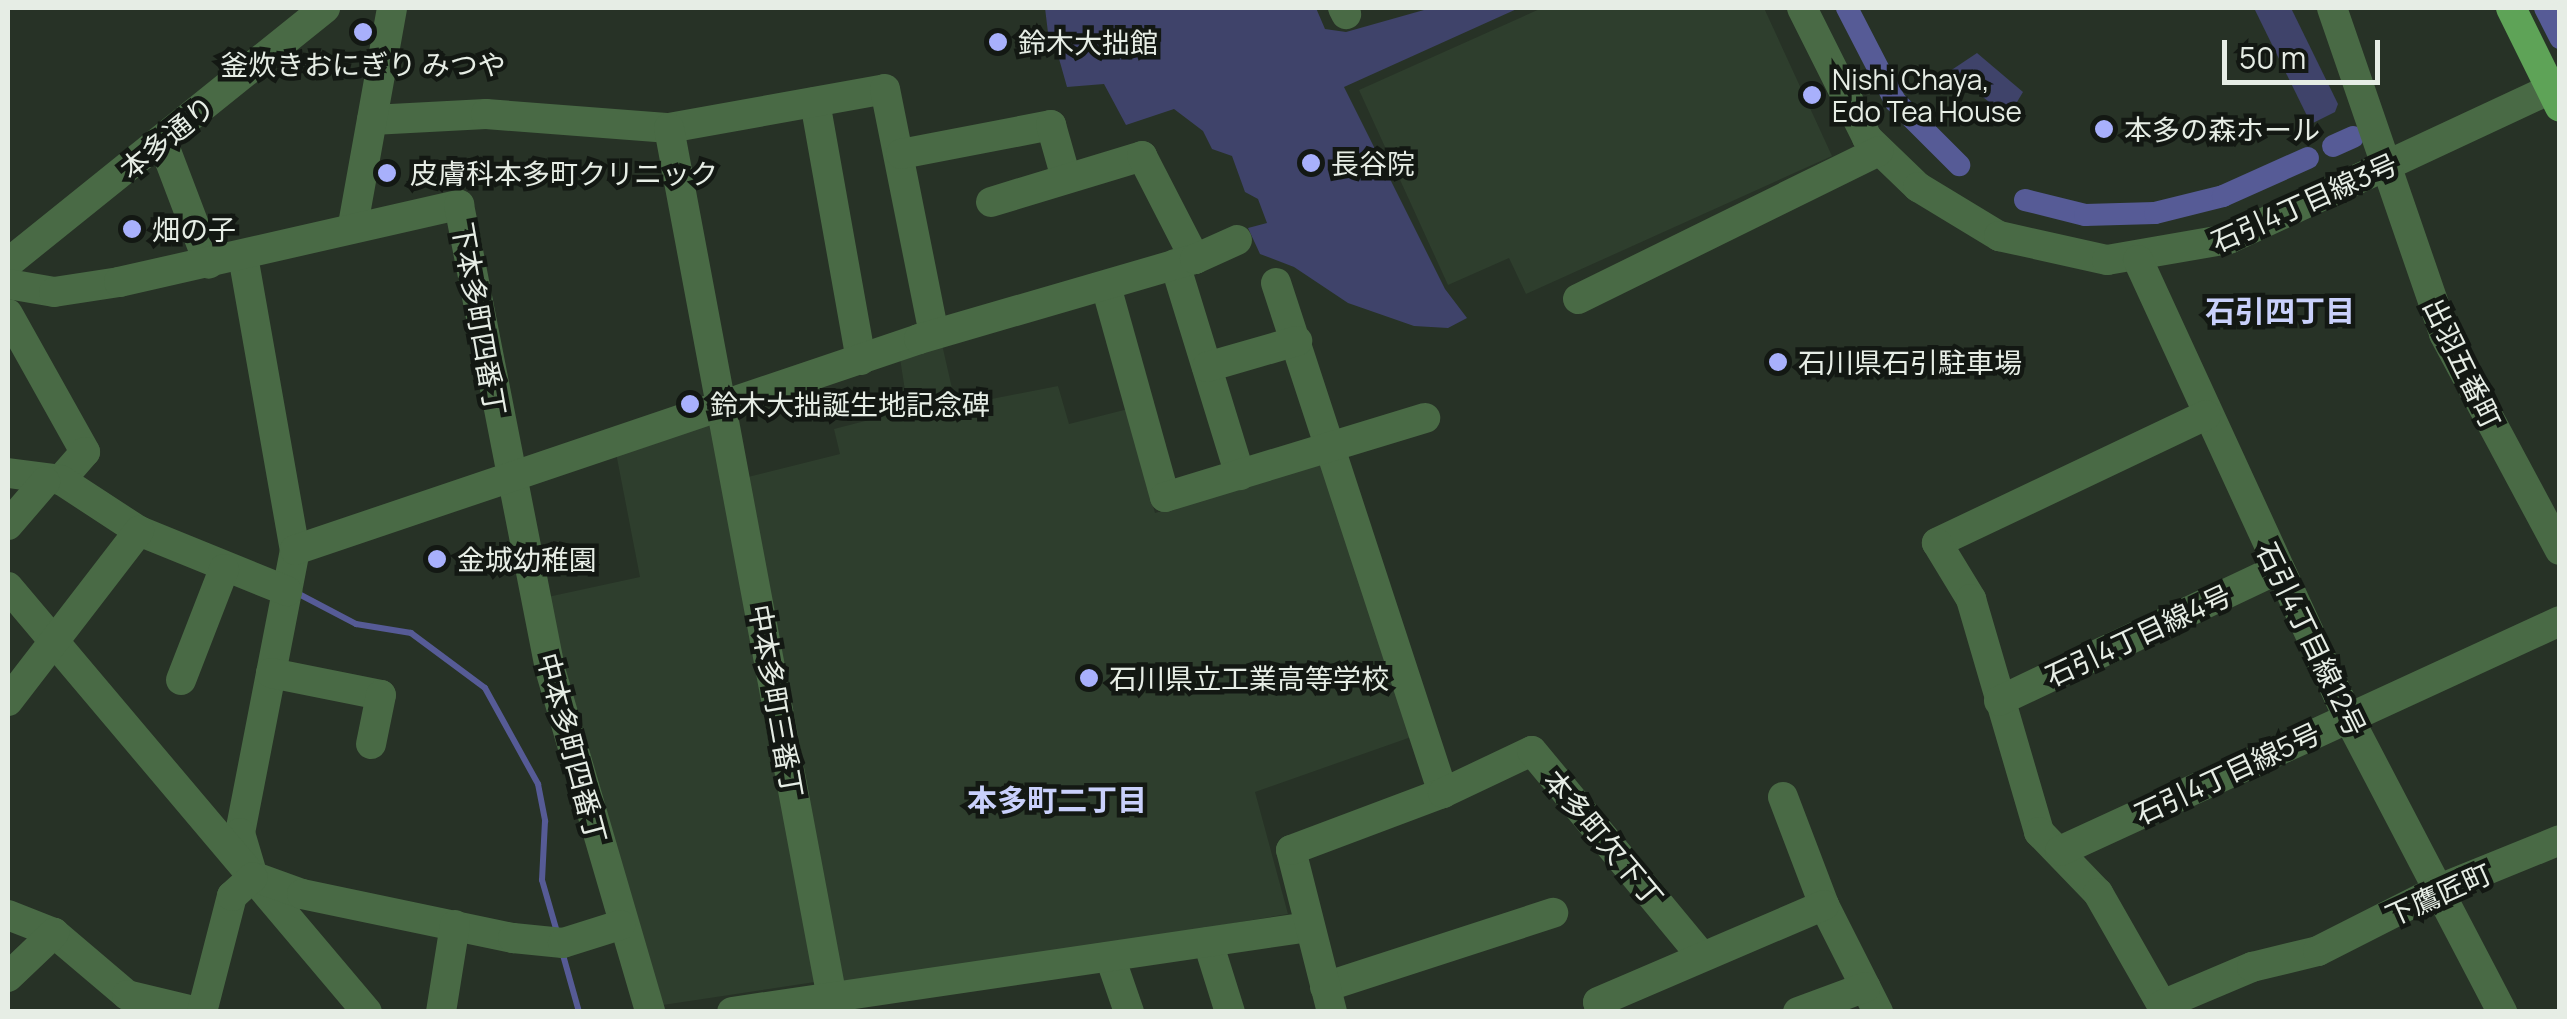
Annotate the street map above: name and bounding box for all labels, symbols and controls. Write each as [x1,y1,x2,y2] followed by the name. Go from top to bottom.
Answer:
[2227,20,2384,82] scale bar
[352,21,374,43] marker: 釜炊きおにぎり みつや
[1018,25,1158,59] place label: 鈴木大拙館
[987,31,1009,53] marker: 鈴木大拙館
[2239,37,2306,78] text: 50 m
[220,47,506,81] place label: 釜炊きおにぎり みつや
[1832,62,2022,128] place label: Nishi Chaya, Edo Tea House
[1801,84,1823,106] marker: Nishi Chaya, Edo Tea House
[113,89,221,185] street label: 本多通り
[2124,112,2320,146] place label: 本多の森ホール
[2093,118,2115,140] marker: 本多の森ホール
[1331,146,1415,180] place label: 長谷院
[2206,146,2402,258] street label: 石引4丁目線3号
[1300,152,1322,174] marker: 長谷院
[410,156,718,190] place label: 皮膚科本多町クリニック
[374,160,400,186] marker: 皮膚科本多町クリニック
[152,212,236,246] place label: 畑の子
[121,218,143,240] marker: 畑の子
[446,220,514,418] street label: 下本多町四番丁
[2205,293,2355,329] district label: 石引四丁目
[2417,293,2509,433] street label: 出羽五番町
[1798,345,2022,379] place label: 石川県石引駐車場
[1767,351,1789,373] marker: 石川県石引駐車場
[710,387,990,421] place label: 鈴木大拙誕生地記念碑
[679,393,701,415] marker: 鈴木大拙誕生地記念碑
[2251,537,2373,741] street label: 石引4丁目線12号
[457,542,597,576] place label: 金城幼稚園
[426,548,448,570] marker: 金城幼稚園
[2040,577,2236,693] street label: 石引4丁目線4号
[743,602,811,800] street label: 中本多町三番丁
[531,649,615,847] street label: 中本多町四番丁
[1109,661,1389,695] place label: 石川県立工業高等学校
[1078,667,1100,689] marker: 石川県立工業高等学校
[2129,715,2325,831] street label: 石引4丁目線5号
[1537,763,1671,913] street label: 本多町欠下丁
[967,782,1147,818] district label: 本多町二丁目
[2380,856,2496,932] street label: 下鷹匠町

